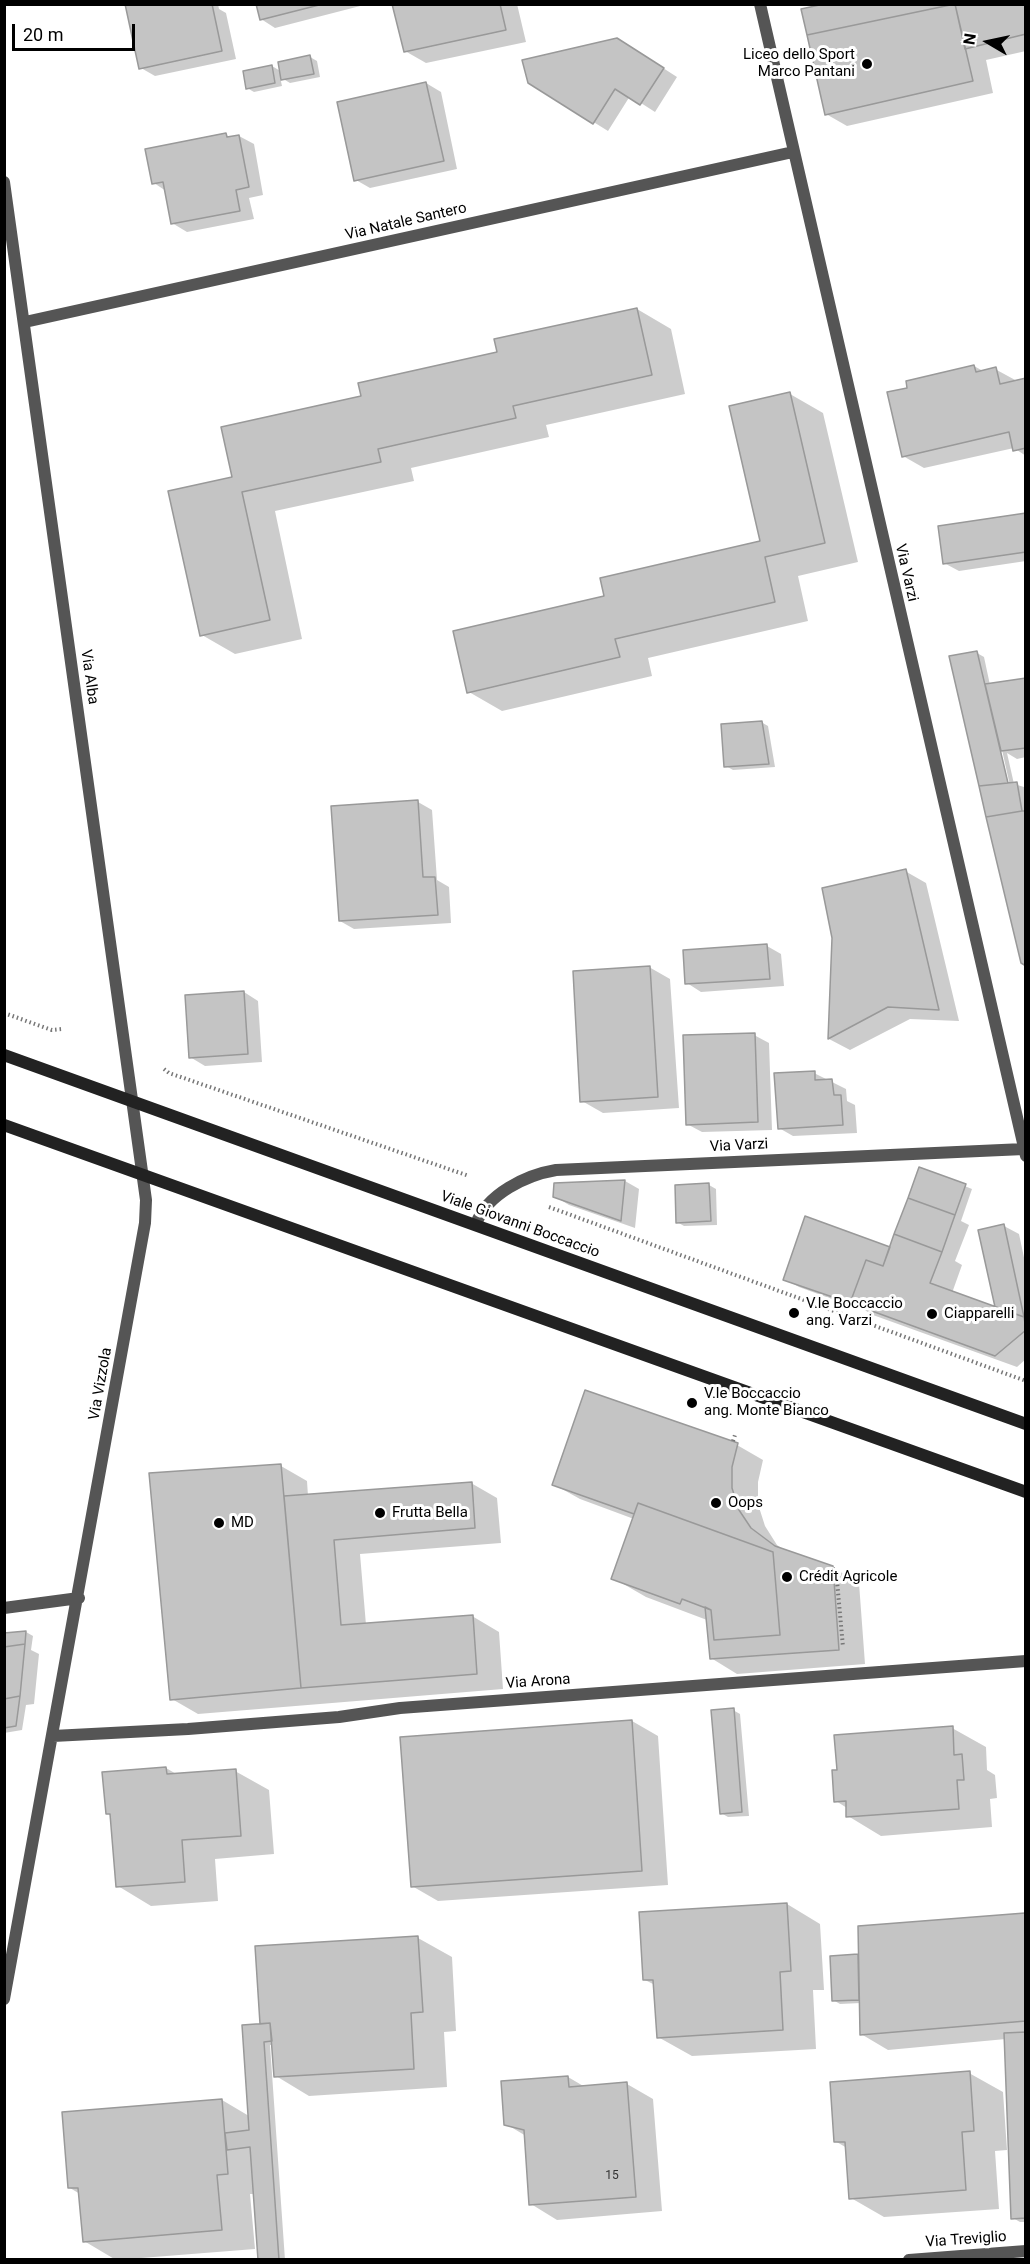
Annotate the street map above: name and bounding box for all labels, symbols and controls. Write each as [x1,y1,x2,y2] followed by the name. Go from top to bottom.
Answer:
[15,12,138,50] scale bar
[958,12,1018,72] north arrow
[23,24,63,45] text: 20 m
[959,32,980,46] text: N
[743,46,855,81] place label: Liceo dello Sport Marco Pantani
[860,57,874,71] marker: Liceo dello Sport Marco Pantani
[344,199,468,245] street label: Via Natale Santero
[891,542,921,604] street label: Via Varzi
[76,648,102,706] street label: Via Alba
[709,1135,769,1157] street label: Via Varzi
[438,1188,602,1262] street label: Viale Giovanni Boccaccio
[806,1295,903,1330] place label: V.le Boccaccio ang. Varzi
[944,1305,1014,1323] place label: Ciapparelli
[787,1306,801,1320] marker: V.le Boccaccio ang. Varzi
[925,1307,939,1321] marker: Ciapparelli
[86,1346,116,1422] street label: Via Vizzola
[704,1385,829,1420] place label: V.le Boccaccio ang. Monte Bianco
[685,1396,699,1410] marker: V.le Boccaccio ang. Monte Bianco
[728,1494,763,1512] place label: Oops
[709,1496,723,1510] marker: Oops
[392,1504,468,1522] place label: Frutta Bella
[373,1506,387,1520] marker: Frutta Bella
[231,1514,254,1532] place label: MD
[212,1516,226,1530] marker: MD
[799,1568,897,1586] place label: Crédit Agricole
[780,1570,794,1584] marker: Crédit Agricole
[505,1671,571,1693] street label: Via Arona
[605,2169,619,2183] house number: 15
[925,2228,1007,2252] street label: Via Treviglio

